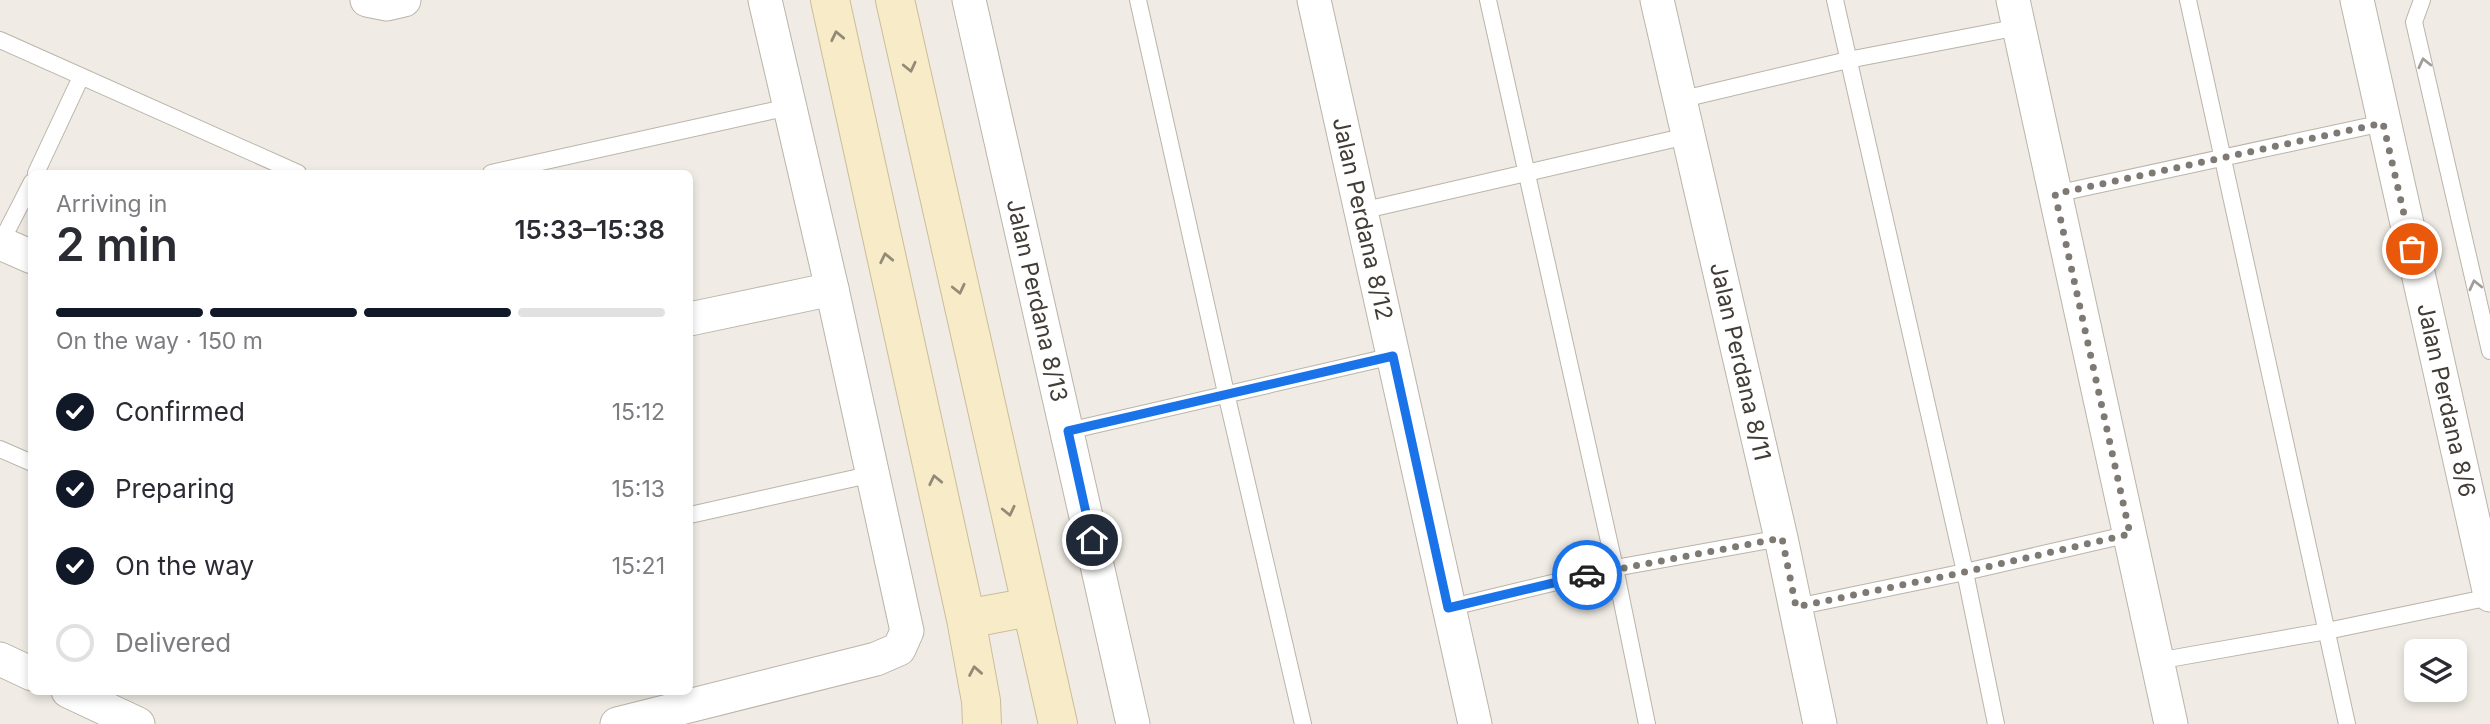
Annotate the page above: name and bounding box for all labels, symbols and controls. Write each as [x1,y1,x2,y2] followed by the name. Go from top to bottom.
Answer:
[831,30,846,42] one-way arrow
[2417,57,2432,69] one-way arrow
[901,61,916,73] one-way arrow
[1327,115,1399,323] street label: Jalan Perdana 8/12
[56,190,167,218] text: Arriving in
[1001,196,1074,404] street label: Jalan Perdana 8/13
[514,214,665,245] text: 15:33–15:38
[56,216,178,272] text: 2 min
[2382,219,2442,279] pin
[2393,230,2431,268] icon: bag
[880,252,895,264] one-way arrow
[1704,260,1777,463] street label: Jalan Perdana 8/11
[2468,279,2483,291] one-way arrow
[951,283,965,295] one-way arrow
[2411,301,2482,500] street label: Jalan Perdana 8/6
[56,327,263,355] text: On the way · 150 m
[56,393,94,431] icon: check
[115,396,245,427] text: Confirmed
[612,398,665,426] text: 15:12
[56,470,94,508] icon: check
[115,473,235,504] text: Preparing
[929,474,943,486] one-way arrow
[611,475,665,503] text: 15:13
[1000,505,1015,517] one-way arrow
[1062,510,1122,570] pin
[1073,521,1111,559] icon: home
[1552,540,1622,610] courier
[56,547,94,585] icon: check
[115,550,254,581] text: On the way
[612,552,665,580] text: 15:21
[1568,556,1606,594] icon: car
[115,627,231,658] text: Delivered
[2404,639,2467,702] map controls
[2404,639,2467,702] button: layers
[968,665,983,677] one-way arrow

